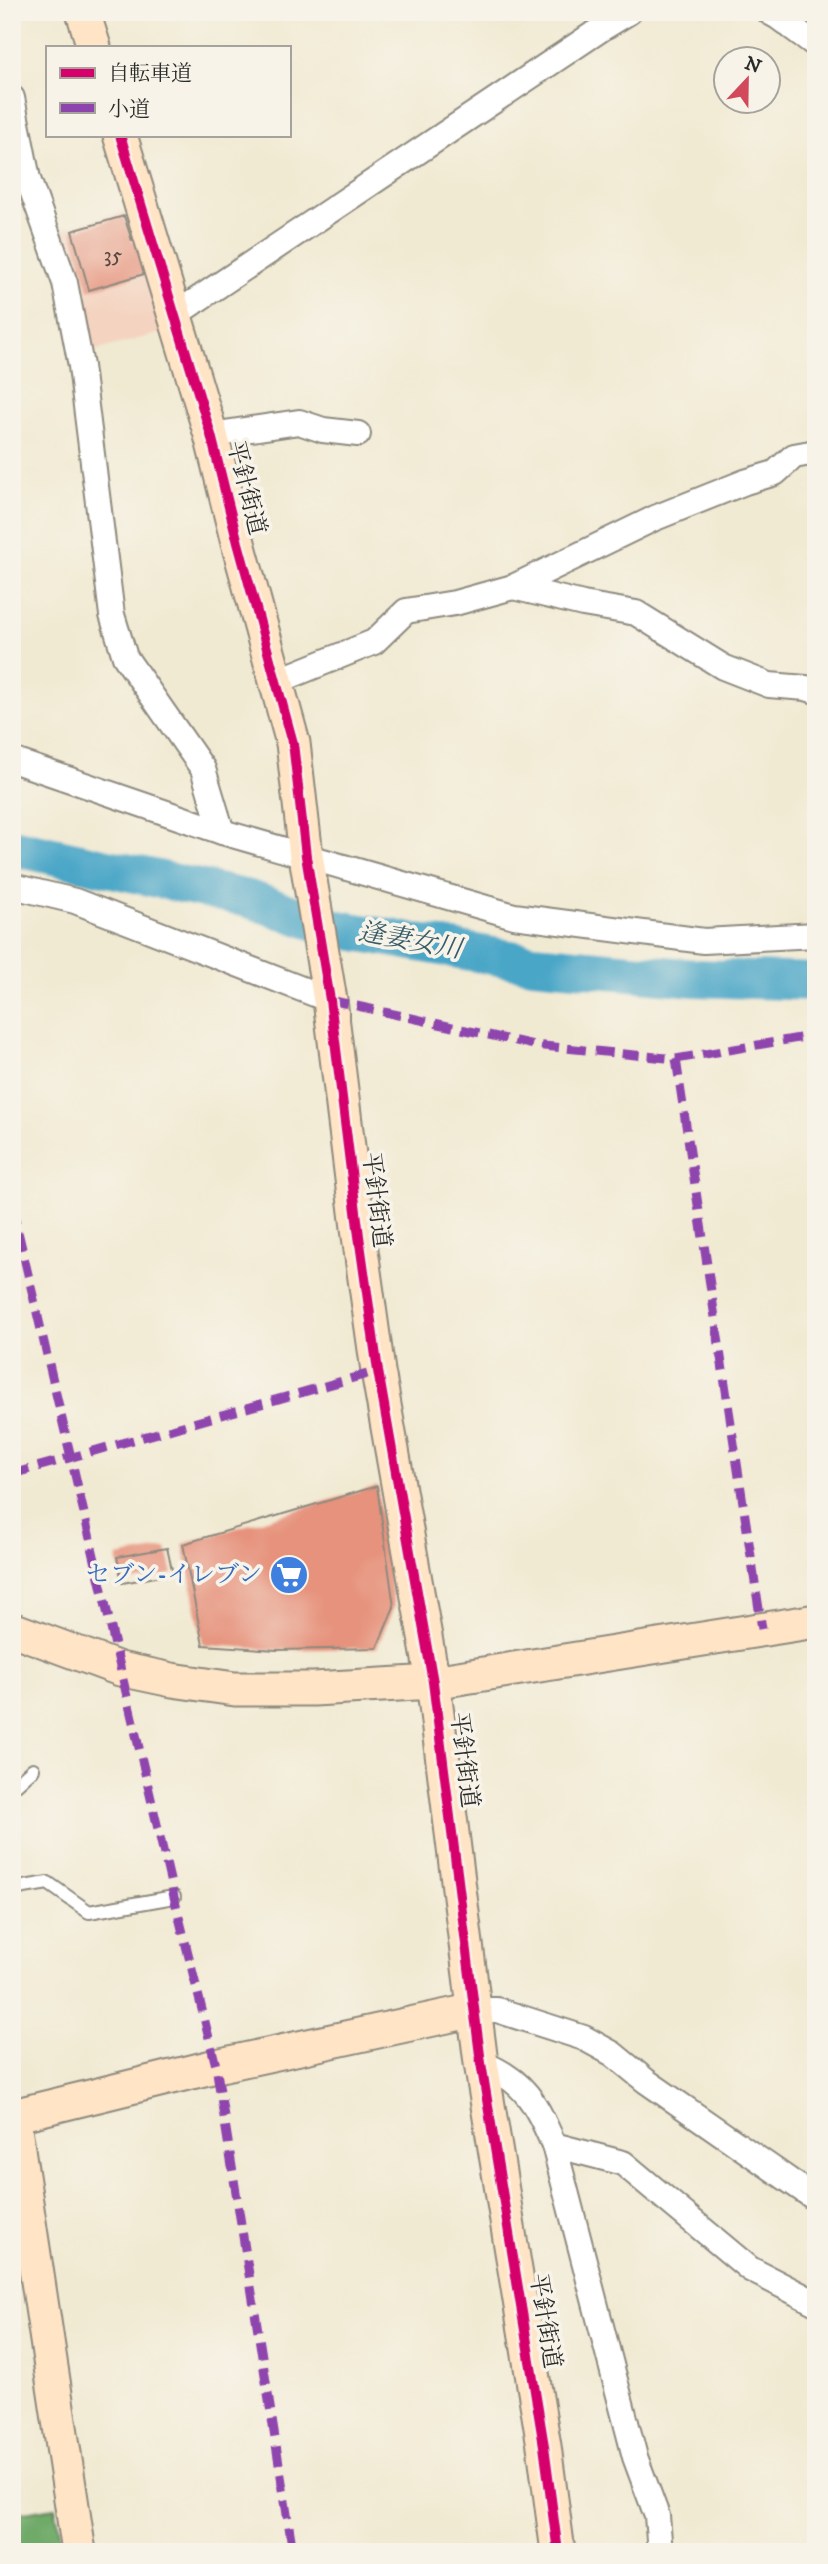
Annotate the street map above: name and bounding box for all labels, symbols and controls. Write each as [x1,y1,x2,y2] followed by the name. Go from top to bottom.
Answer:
[46,46,290,136] legend
[712,46,782,116] north arrow
[741,52,765,79] text: N
[108,61,192,87] text: 自転車道
[108,97,150,123] text: 小道
[104,243,122,269] house number: 35
[220,438,272,538] street label: 平針街道
[356,916,467,967] water label: 逢妻女川
[355,1151,397,1249] street label: 平針街道
[268,1554,310,1596] supermarket icon: セブン-イレブン
[86,1560,262,1590] place label: セブン-イレブン
[443,1711,485,1809] street label: 平針街道
[523,2271,567,2371] street label: 平針街道

